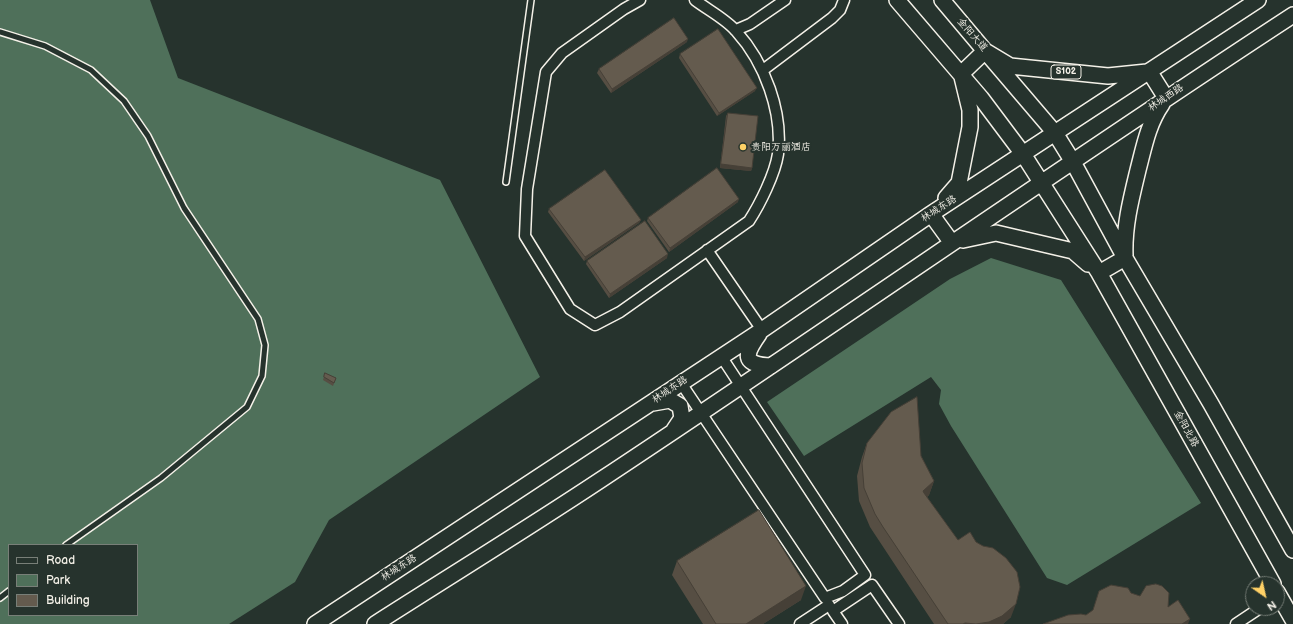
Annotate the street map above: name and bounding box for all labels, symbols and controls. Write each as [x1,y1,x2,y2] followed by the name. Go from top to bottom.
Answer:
[954,16,990,54] street label: 金阳大道
[1051,65,1081,79] road number: S102
[1146,82,1186,114] street label: 林城西路
[751,141,811,153] place label: 贵阳万丽酒店
[738,142,748,152] marker: 贵阳万丽酒店
[919,193,959,225] street label: 林城东路
[650,374,690,406] street label: 林城东路
[1171,409,1201,449] street label: 金阳北路
[8,544,138,616] legend
[379,552,419,584] street label: 林城东路
[46,553,75,568] text: Road
[46,573,70,588] text: Park
[1245,576,1285,616] north arrow
[46,593,90,608] text: Building
[1264,598,1278,613] text: N

